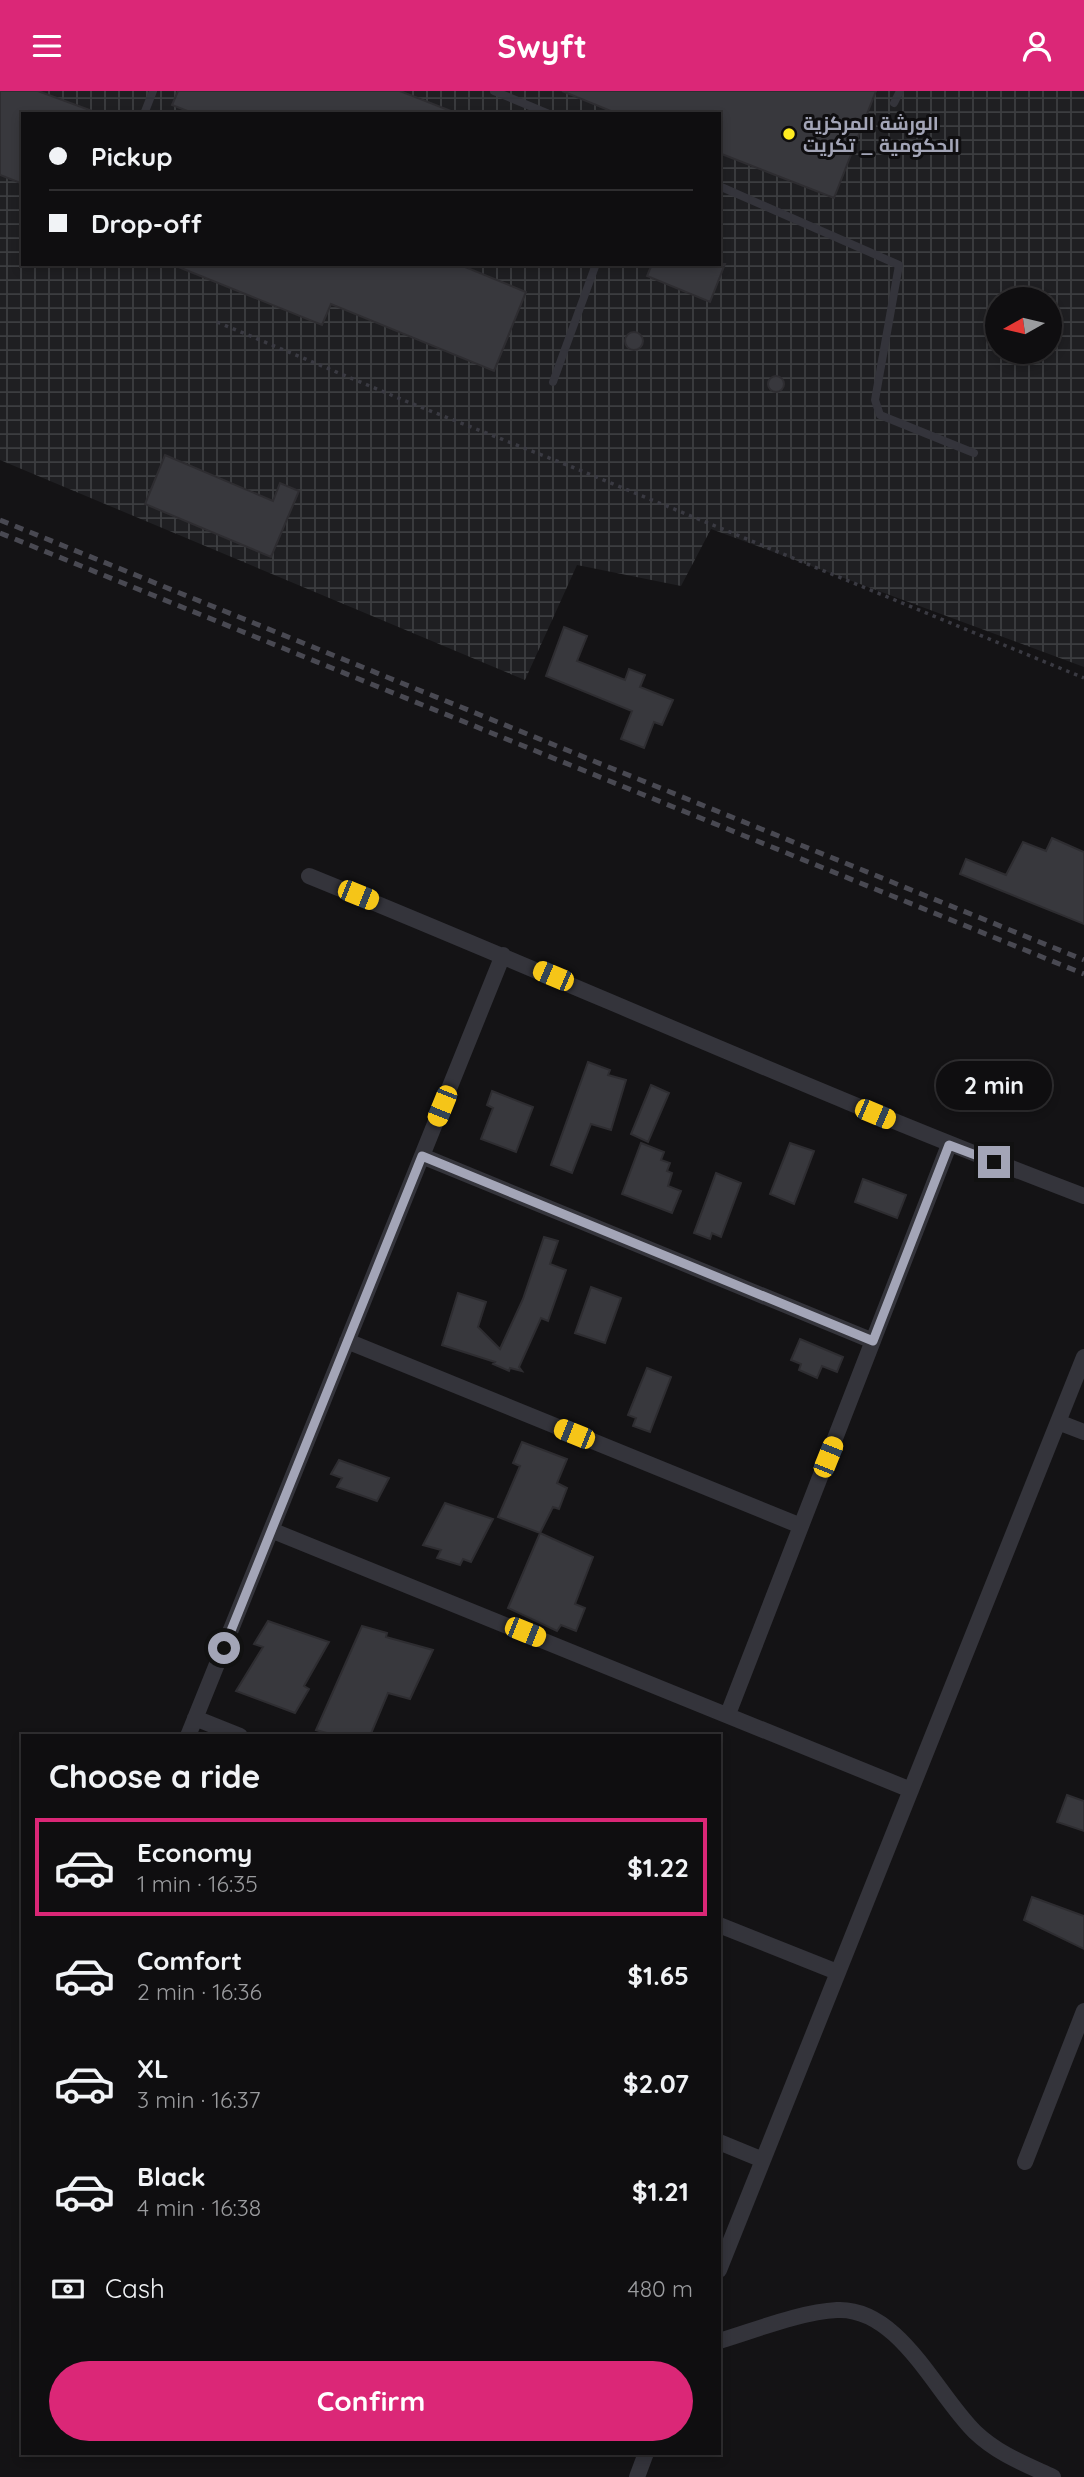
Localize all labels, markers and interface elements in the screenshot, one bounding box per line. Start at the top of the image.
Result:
text: Swyft [497,26,587,66]
icon: menu [28,27,66,65]
icon: person [1018,27,1056,65]
place label: الورشة المركزية الحكومية _ تكريت [803,111,960,157]
marker: الورشة المركزية الحكومية _ تكريت [781,126,797,142]
text: Pickup [91,140,173,173]
text: Drop-off [91,207,202,240]
north arrow [985,287,1062,364]
map controls [985,287,1062,364]
car [335,877,382,913]
car [530,958,577,994]
callout: 2 min [936,1061,1052,1109]
text: 2 min [964,1071,1024,1100]
car [425,1083,460,1129]
car [852,1096,899,1132]
route end [978,1146,1010,1178]
car [551,1416,598,1452]
car [811,1434,846,1480]
car [502,1614,549,1650]
route start [208,1632,240,1664]
text: Choose a ride [49,1756,261,1796]
icon: car [53,1836,116,1899]
text: Economy [137,1836,252,1869]
text: $1.22 [627,1851,689,1884]
text: 1 min · 16:35 [137,1869,258,1898]
icon: car [53,1944,116,2007]
text: Comfort [137,1944,242,1977]
text: $1.65 [628,1959,689,1992]
text: 2 min · 16:36 [137,1977,262,2006]
icon: car [53,2052,116,2115]
text: XL [137,2052,169,2085]
text: $2.07 [623,2067,689,2100]
text: 3 min · 16:37 [137,2085,261,2114]
icon: car [53,2160,116,2223]
text: Black [137,2160,206,2193]
text: $1.21 [632,2175,689,2208]
text: 4 min · 16:38 [137,2193,261,2222]
icon: cash [49,2270,87,2308]
text: Cash [105,2272,165,2305]
text: 480 m [628,2274,693,2303]
button: Confirm [49,2361,693,2441]

